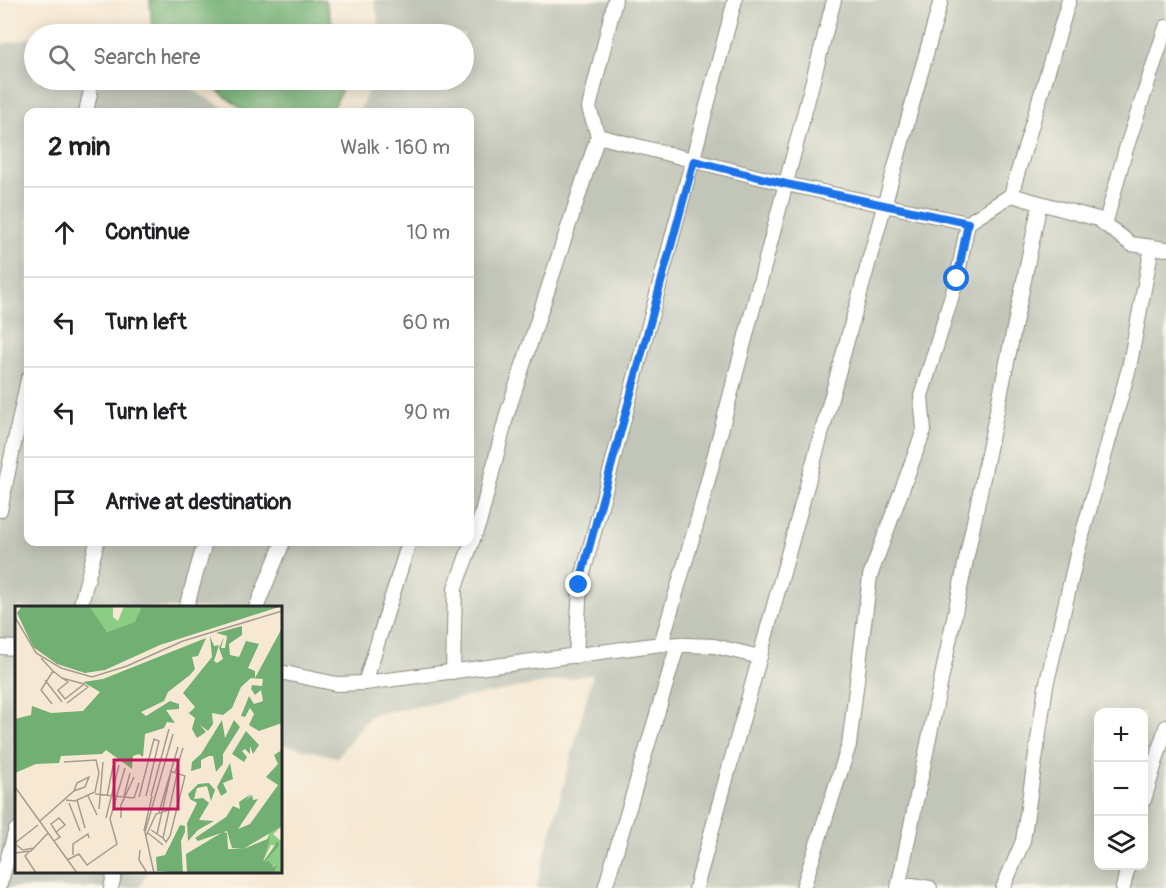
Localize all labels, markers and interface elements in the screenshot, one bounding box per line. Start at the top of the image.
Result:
search box [24,24,474,90]
icon: search [45,41,78,74]
text: Search here [93,43,200,71]
text: 2 min [48,131,110,163]
text: Walk · 160 m [340,135,450,160]
icon: ahead [48,216,81,249]
text: Continue [105,218,189,246]
text: 10 m [406,220,450,245]
route start [943,265,969,291]
icon: left [48,306,81,339]
text: Turn left [105,308,187,336]
text: 60 m [403,310,450,335]
icon: left [48,396,81,429]
text: Turn left [105,398,187,426]
text: 90 m [404,400,450,425]
icon: arrive [48,486,81,519]
text: Arrive at destination [105,488,291,516]
route end [565,571,591,597]
inset map [15,606,282,873]
map controls [1094,708,1148,870]
button: + [1094,708,1148,762]
button: − [1094,762,1148,816]
button: layers [1094,816,1148,870]

